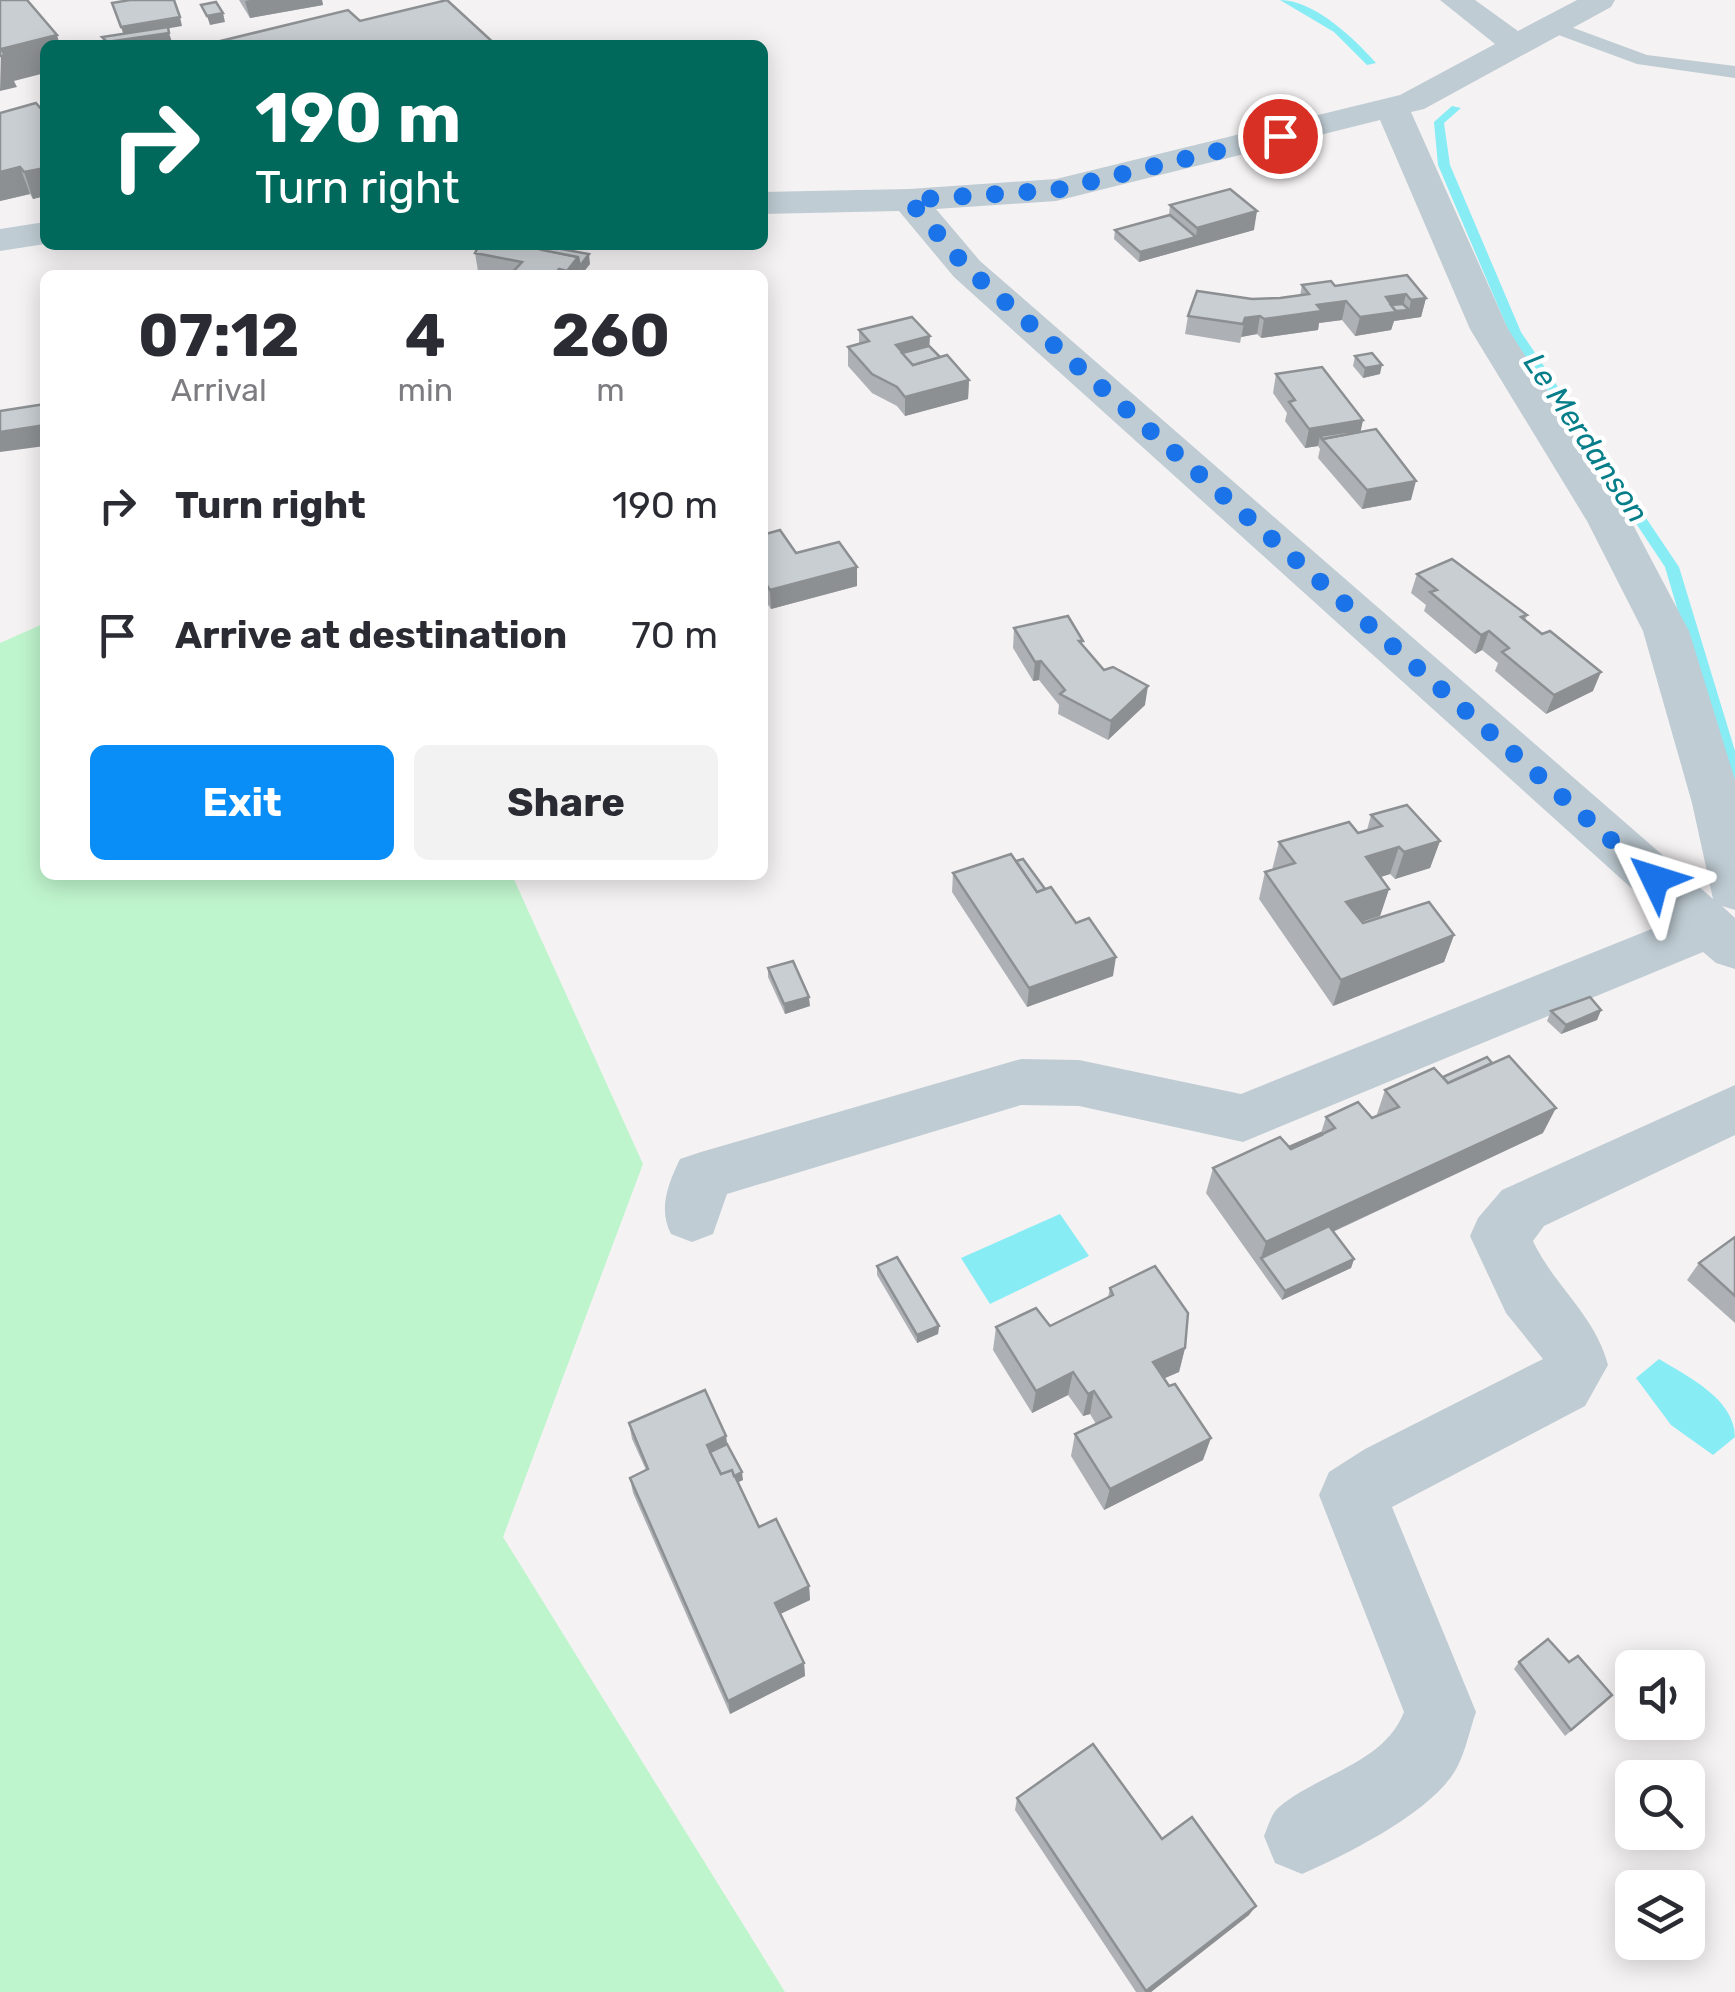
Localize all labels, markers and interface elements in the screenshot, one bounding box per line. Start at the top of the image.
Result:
text: 190 m [255,77,461,160]
icon: right [90,80,220,210]
pin [1238,94,1323,179]
icon: arrive [1253,109,1308,164]
text: Turn right [255,161,459,214]
text: 07:12 [138,300,300,371]
text: 4 [405,300,446,371]
text: 260 [551,300,670,371]
water label: Le Merdanson [1516,346,1656,530]
text: Arrival [171,371,267,409]
text: min [398,371,453,409]
text: m [596,371,625,409]
icon: right [90,478,145,533]
text: Turn right [175,482,366,528]
text: 190 m [612,482,718,528]
icon: arrive [90,608,145,663]
text: Arrive at destination [175,612,567,658]
text: 70 m [631,612,718,658]
button: Exit [90,745,394,860]
button: Share [414,745,718,860]
position arrow [1603,827,1707,931]
map controls [1615,1650,1705,1960]
button: sound [1615,1650,1705,1740]
button: search [1615,1760,1705,1850]
button: layers [1615,1870,1705,1960]

